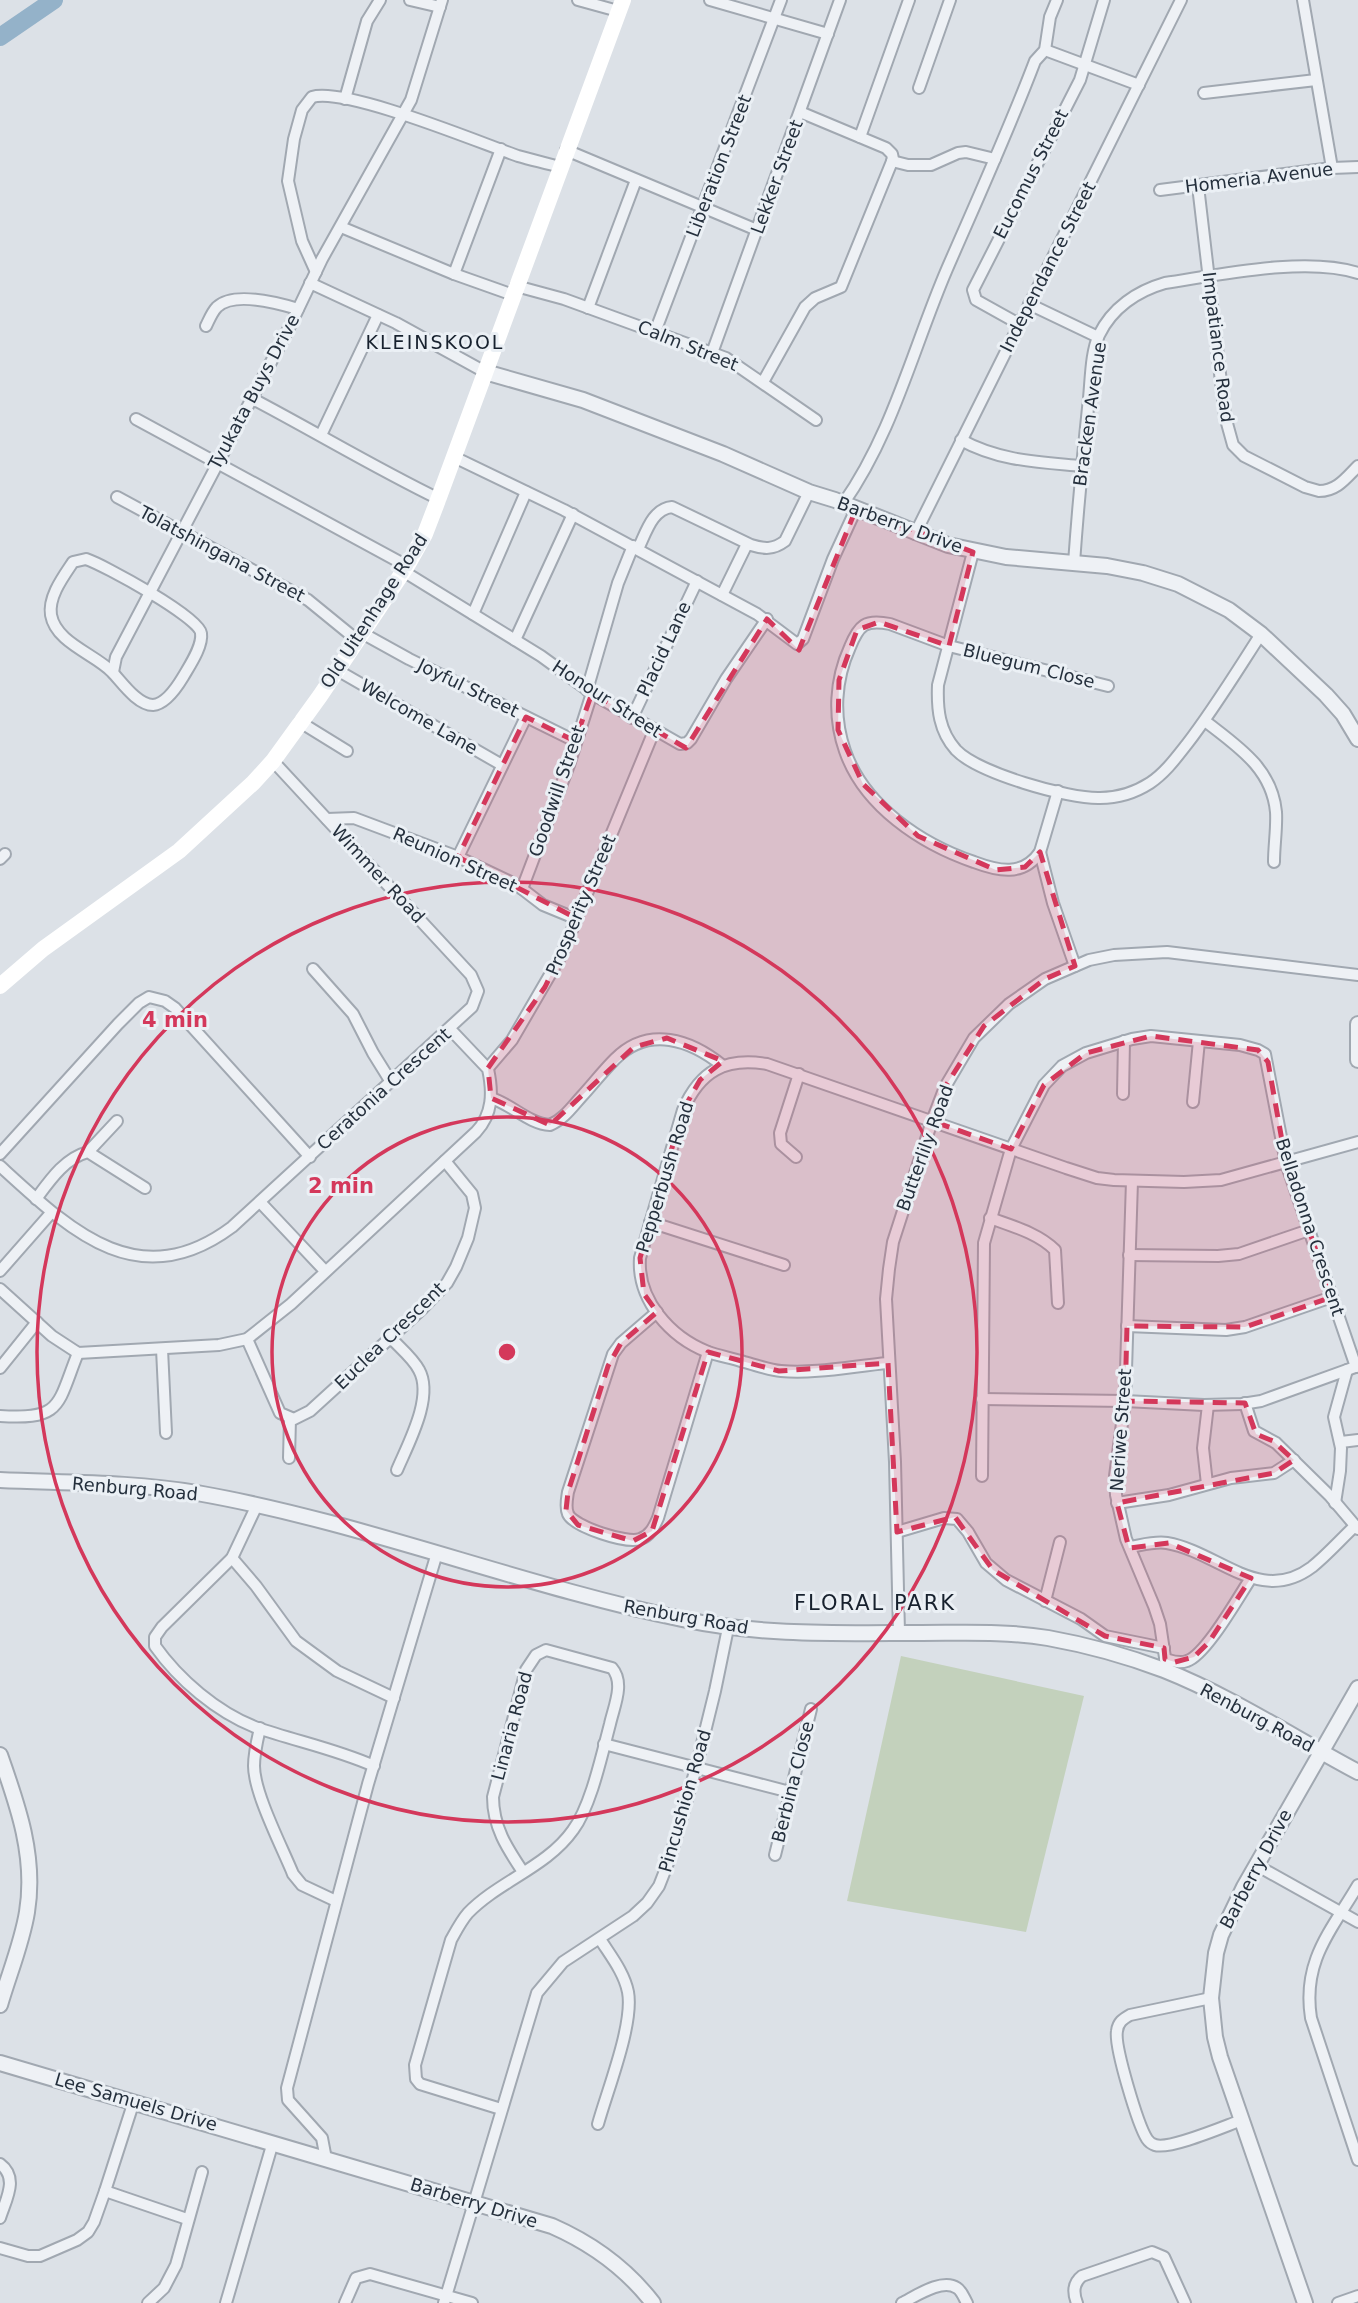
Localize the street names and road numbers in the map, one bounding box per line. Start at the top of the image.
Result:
street label: Liberation Street [682,92,755,240]
street label: Eucomus Street [989,106,1072,242]
street label: Lekker Street [746,117,807,237]
street label: Homeria Avenue [1184,158,1334,197]
street label: Independance Street [995,178,1100,355]
street label: Impatiance Road [1199,270,1238,423]
street label: Tyukata Buys Drive [203,311,303,474]
street label: Calm Street [635,316,742,375]
street label: Bracken Avenue [1069,340,1110,487]
street label: Barberry Drive [834,492,966,557]
street label: Tolatshingana Street [135,500,309,606]
street label: Old Uitenhage Road [316,530,431,692]
street label: Placid Lane [632,598,695,700]
street label: Bluegum Close [961,639,1097,692]
street label: Joyful Street [413,654,522,721]
street label: Honour Street [549,655,666,742]
street label: Welcome Lane [357,675,481,759]
street label: Goodwill Street [524,722,589,859]
street label: Wimmer Road [327,820,429,927]
street label: Reunion Street [390,823,520,896]
street label: Prosperity Street [541,831,620,978]
street label: Ceratonia Crescent [312,1023,455,1154]
street label: Butterlily Road [892,1082,957,1214]
street label: Pepperbush Road [632,1099,698,1255]
street label: Belladonna Crescent [1272,1135,1349,1319]
street label: Euclea Crescent [330,1278,449,1394]
street label: Neriwe Street [1106,1368,1135,1492]
street label: Renburg Road [71,1473,199,1504]
street label: Renburg Road [622,1595,750,1638]
street label: Linaria Road [487,1669,536,1783]
street label: Renburg Road [1196,1679,1318,1757]
street label: Berbina Close [767,1719,818,1845]
street label: Pincushion Road [654,1727,715,1875]
street label: Barberry Drive [1215,1805,1296,1932]
street label: Lee Samuels Drive [52,2068,220,2135]
street label: Barberry Drive [408,2173,540,2232]

